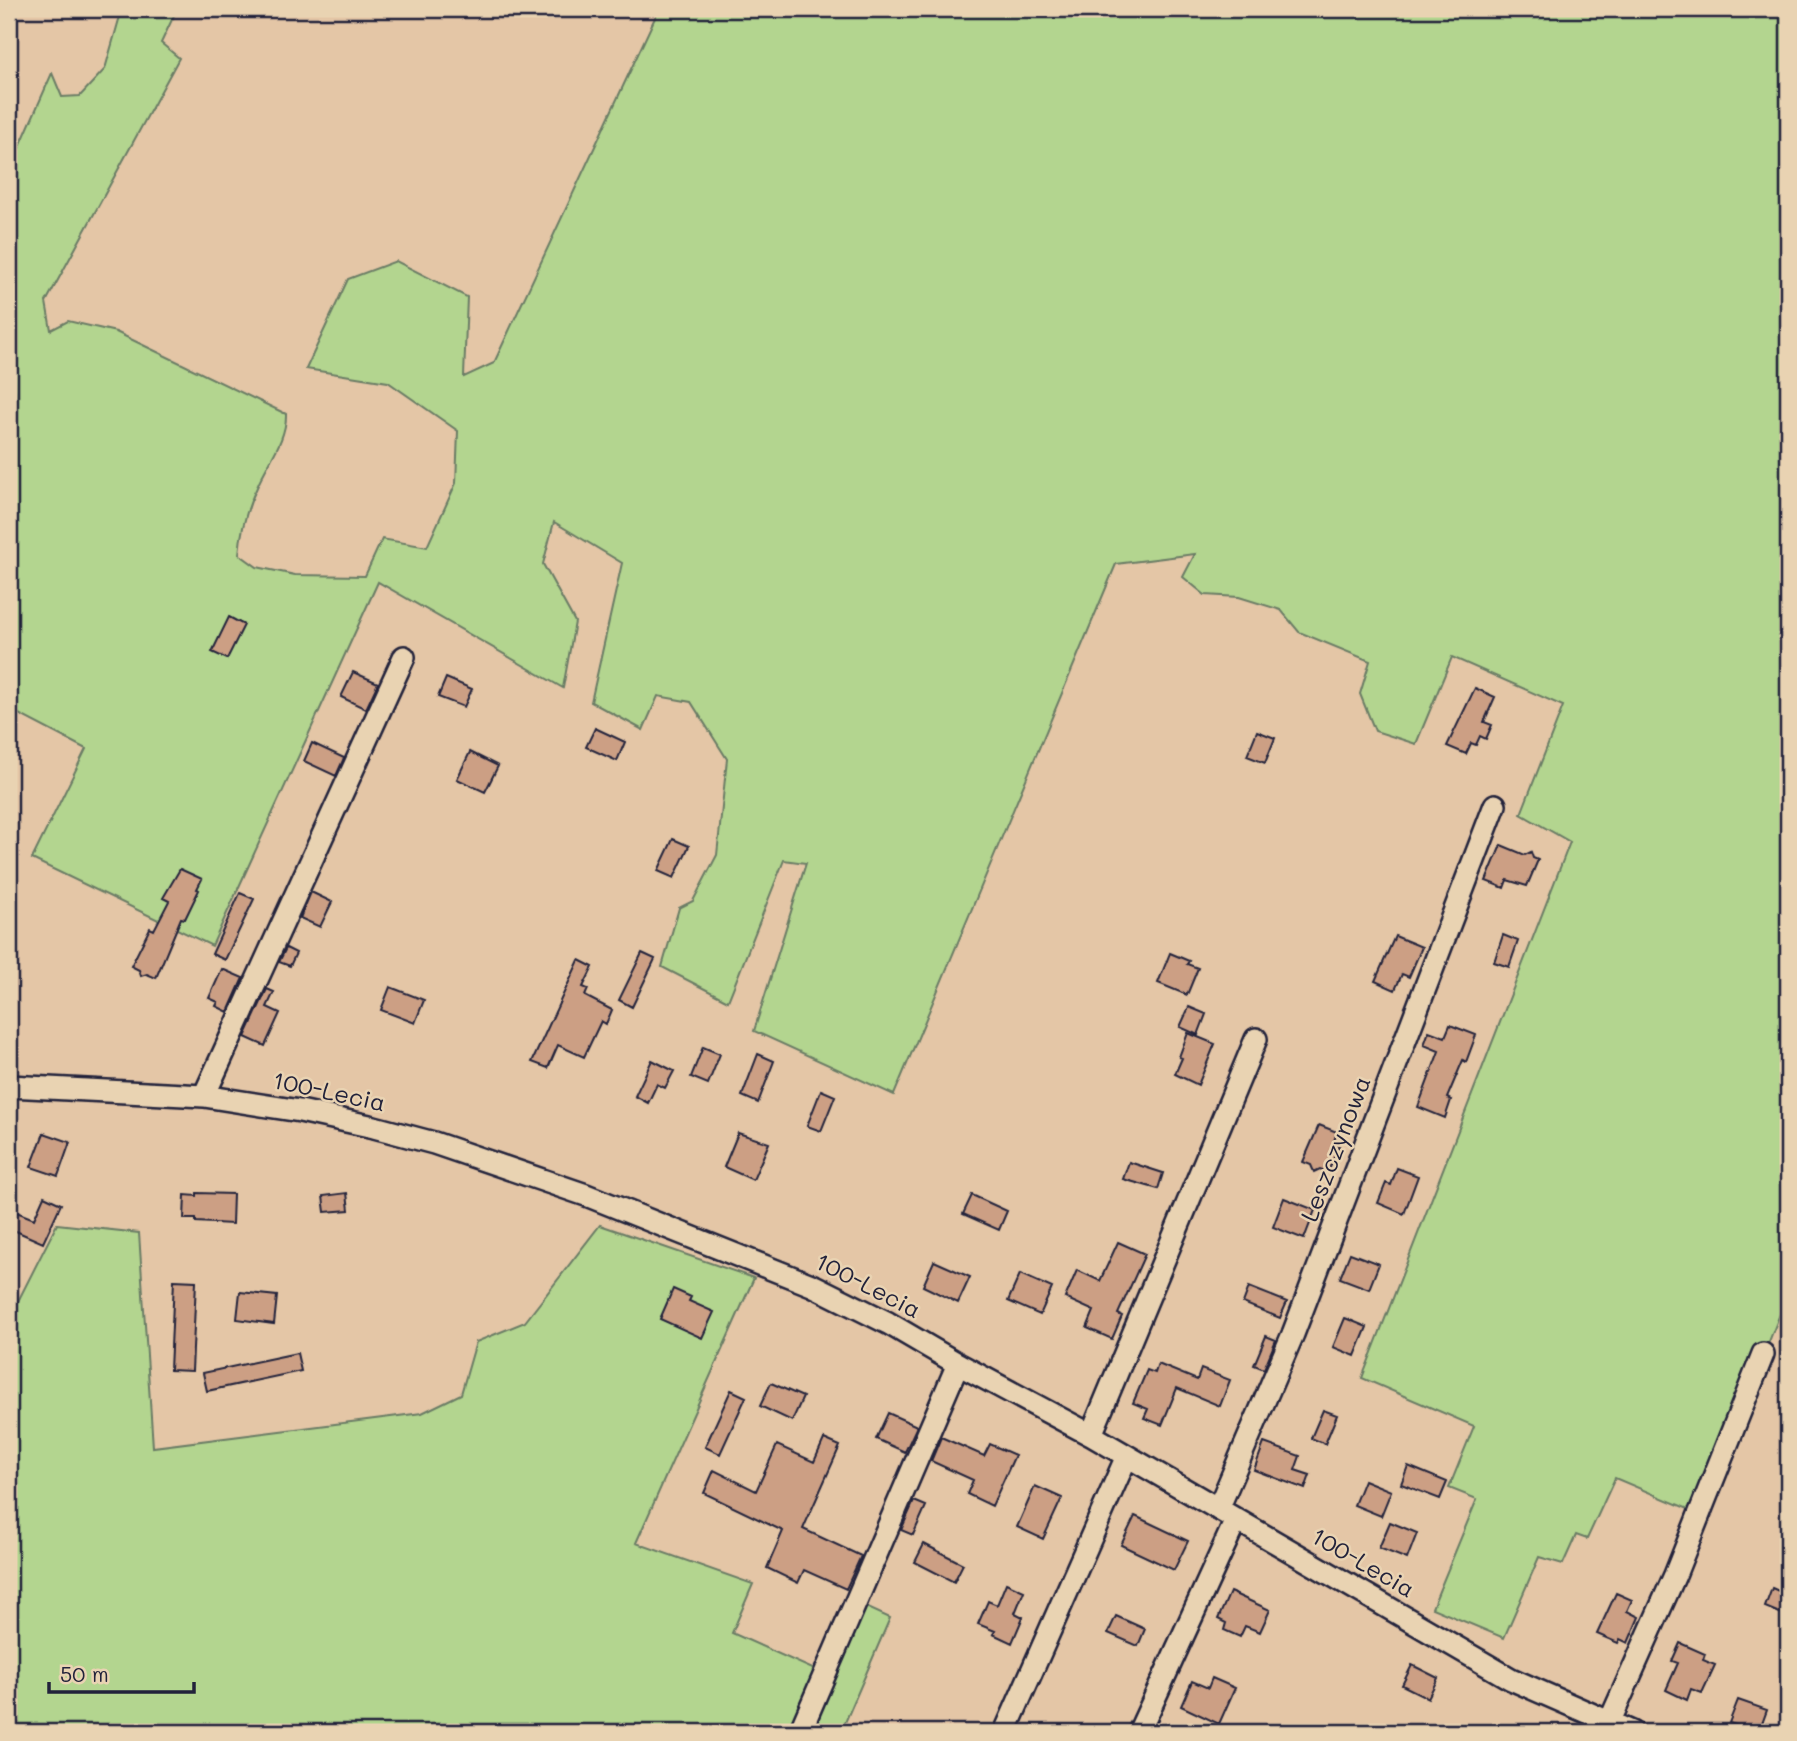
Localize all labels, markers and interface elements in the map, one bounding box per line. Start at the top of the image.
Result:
street label: 100-Lecia [270,1063,388,1118]
street label: Leszczynowa [1293,1071,1377,1226]
street label: 100-Lecia [811,1245,927,1324]
street label: 100-Lecia [1306,1520,1421,1604]
scale bar [49,1650,194,1694]
text: 50 m [60,1660,109,1687]

